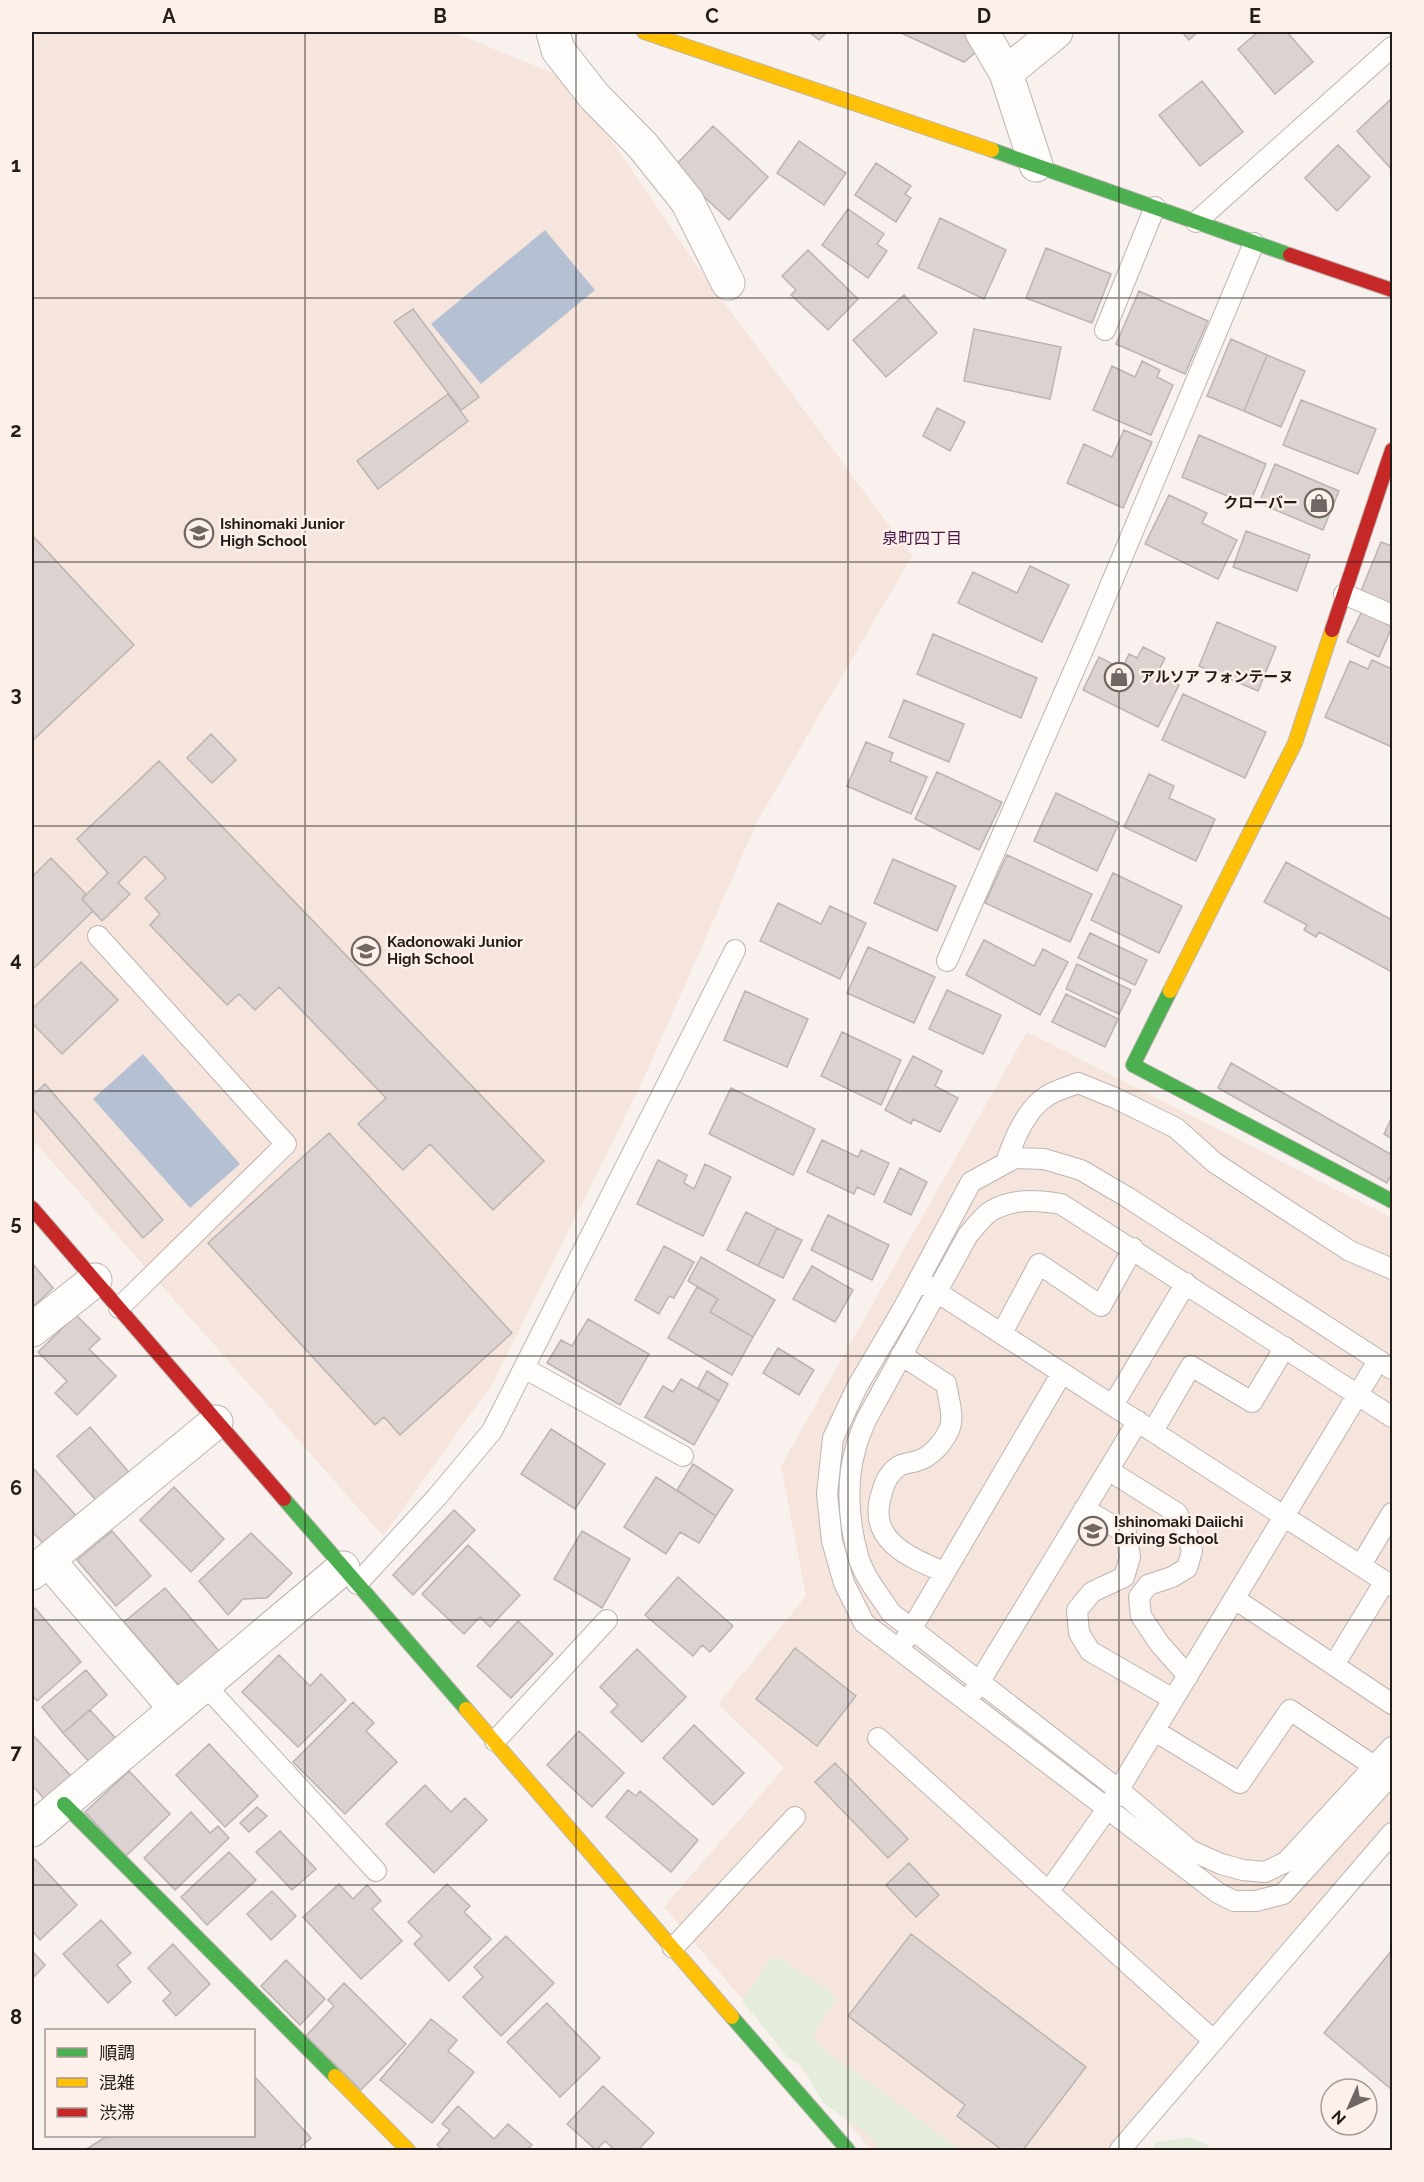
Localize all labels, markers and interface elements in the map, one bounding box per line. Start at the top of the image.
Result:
text: A [162,4,176,28]
text: B [433,4,447,28]
text: C [705,4,719,28]
text: D [977,4,991,28]
text: E [1249,4,1261,28]
text: 1 [11,153,21,177]
text: 2 [10,418,22,442]
shop icon: クローバー [1303,487,1335,519]
place label: クローバー [1223,494,1298,512]
place label: Ishinomaki Junior High School [220,515,345,550]
school or university icon: Ishinomaki Junior High School [183,517,215,549]
district label: 泉町四丁目 [882,529,962,548]
shop icon: アルソア フォンテーヌ [1103,661,1135,693]
place label: アルソア フォンテーヌ [1140,668,1293,686]
text: 3 [10,682,22,706]
place label: Kadonowaki Junior High School [387,933,523,968]
school or university icon: Kadonowaki Junior High School [350,935,382,967]
text: 4 [10,947,22,971]
text: 5 [10,1211,22,1235]
text: 6 [10,1476,22,1500]
place label: Ishinomaki Daiichi Driving School [1114,1513,1243,1548]
school or university icon: Ishinomaki Daiichi Driving School [1077,1515,1109,1547]
text: 7 [10,1740,22,1764]
text: 8 [10,2005,22,2029]
legend [45,2029,255,2137]
text: 順調 [99,2042,135,2063]
text: 混雑 [99,2072,135,2093]
north arrow [1319,2077,1379,2137]
text: 渋滞 [99,2102,135,2123]
text: N [1328,2106,1350,2128]

